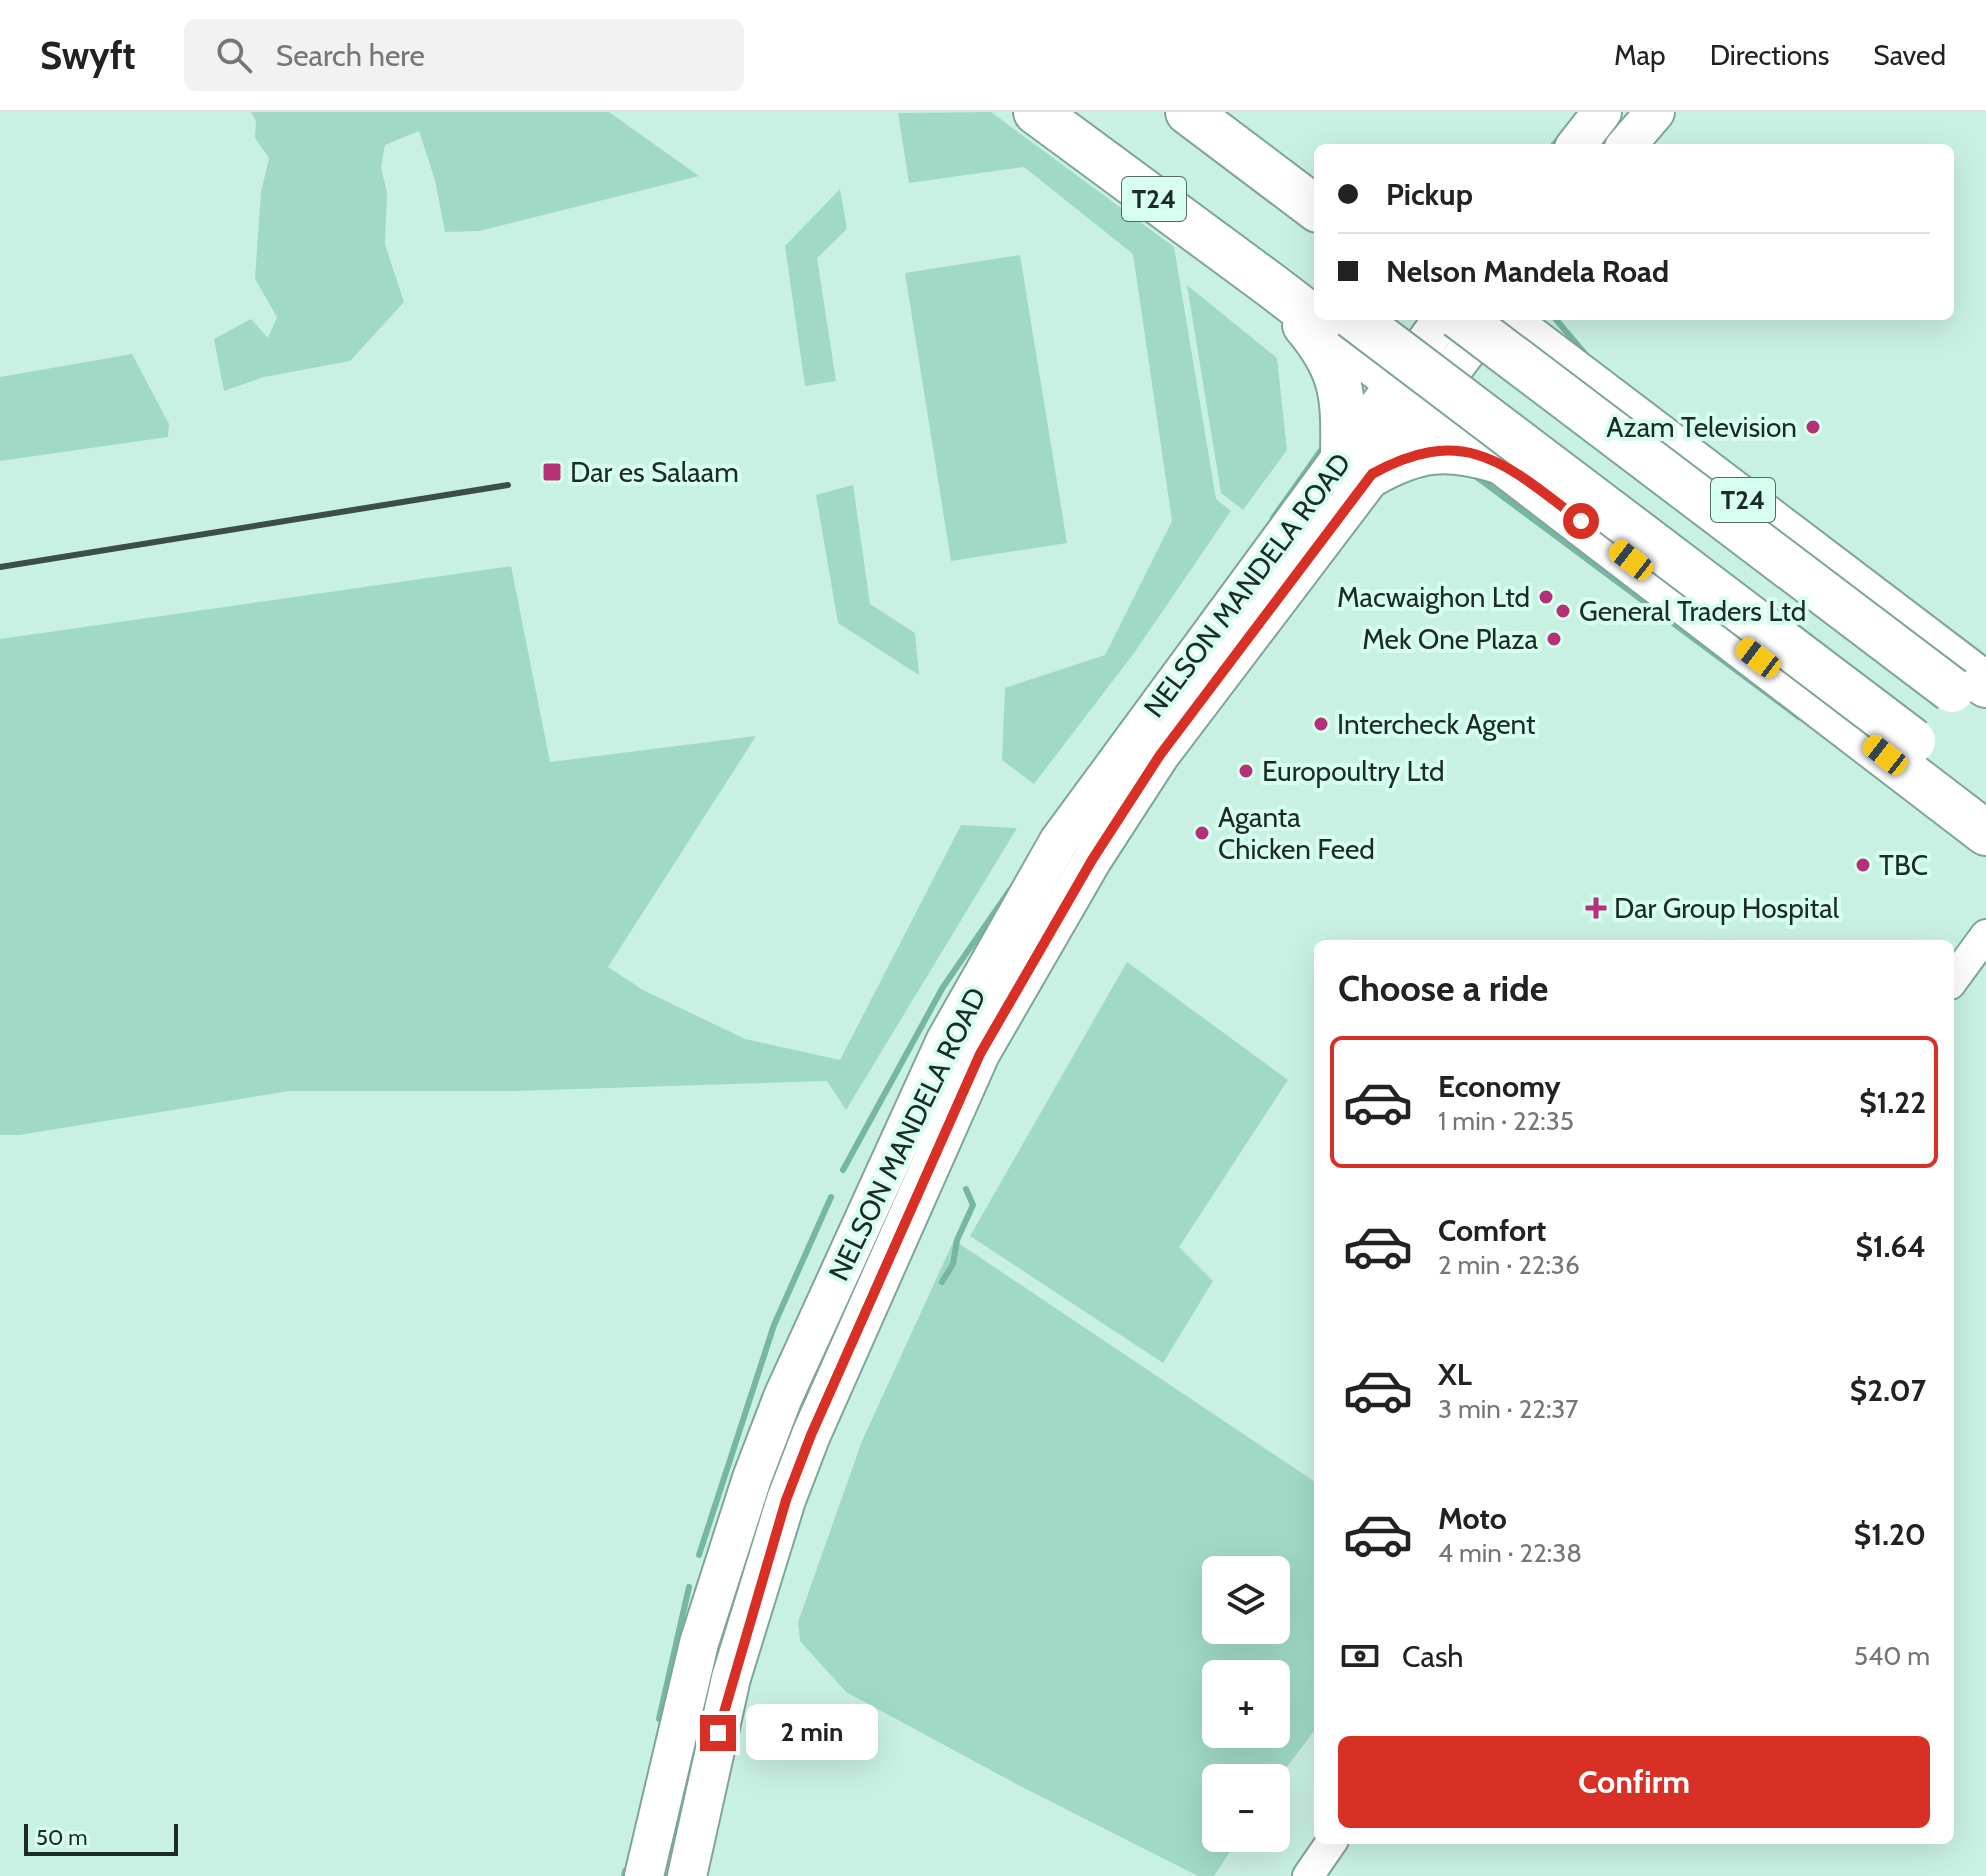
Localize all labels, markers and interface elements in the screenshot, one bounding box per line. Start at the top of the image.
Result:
search box [184,19,744,91]
text: Swyft [40,32,136,79]
icon: search [212,33,256,77]
text: Search here [276,37,425,74]
text: Map [1614,38,1666,72]
text: Directions [1710,38,1829,72]
text: Saved [1873,38,1946,72]
text: Pickup [1386,176,1473,213]
road number: T24 [1122,177,1186,221]
text: Nelson Mandela Road [1386,253,1669,290]
place label: Azam Television [1606,410,1797,444]
marker: Azam Television [1804,418,1822,436]
street label: NELSON MANDELA ROAD [1137,446,1357,724]
place label: Dar es Salaam [570,455,739,489]
marker: Dar es Salaam [541,461,563,483]
road number: T24 [1711,478,1775,522]
route start [1563,503,1599,539]
car [1605,536,1657,584]
place label: Macwaighon Ltd [1337,580,1530,614]
marker: Macwaighon Ltd [1537,588,1555,606]
place label: General Traders Ltd [1579,594,1806,628]
marker: General Traders Ltd [1554,602,1572,620]
place label: Mek One Plaza [1362,622,1539,656]
marker: Mek One Plaza [1545,630,1563,648]
car [1732,634,1784,682]
place label: Intercheck Agent [1337,707,1535,741]
marker: Intercheck Agent [1312,715,1330,733]
car [1859,731,1911,779]
place label: Europoultry Ltd [1262,754,1445,788]
marker: Europoultry Ltd [1237,762,1255,780]
place label: Aganta Chicken Feed [1218,800,1375,866]
marker: Aganta Chicken Feed [1193,824,1211,842]
place label: TBC [1879,848,1928,882]
marker: TBC [1854,856,1872,874]
place label: Dar Group Hospital [1614,891,1840,925]
marker: Dar Group Hospital [1585,897,1607,919]
text: Choose a ride [1338,966,1548,1010]
street label: NELSON MANDELA ROAD [821,982,993,1286]
icon: car [1342,1066,1414,1138]
text: Economy [1438,1068,1561,1105]
text: $1.22 [1859,1084,1926,1121]
text: 1 min · 22:35 [1438,1105,1574,1137]
icon: car [1342,1210,1414,1282]
text: Comfort [1438,1212,1546,1249]
text: $1.64 [1855,1228,1926,1265]
text: 2 min · 22:36 [1438,1249,1580,1281]
icon: car [1342,1354,1414,1426]
text: XL [1438,1356,1472,1393]
text: $2.07 [1850,1372,1926,1409]
text: 3 min · 22:37 [1438,1393,1578,1425]
icon: car [1342,1498,1414,1570]
text: Moto [1438,1500,1507,1537]
text: $1.20 [1854,1516,1926,1553]
text: 4 min · 22:38 [1438,1537,1582,1569]
map controls [1202,1556,1290,1852]
button: layers [1202,1556,1290,1644]
icon: cash [1338,1634,1382,1678]
text: Cash [1402,1638,1464,1675]
text: 540 m [1854,1640,1930,1672]
button: + [1202,1660,1290,1748]
callout: 2 min [746,1705,878,1761]
route end [700,1715,736,1751]
text: 2 min [781,1716,843,1748]
button: Confirm [1338,1736,1930,1828]
button: − [1202,1764,1290,1852]
scale bar [24,1820,178,1856]
text: 50 m [36,1824,88,1851]

